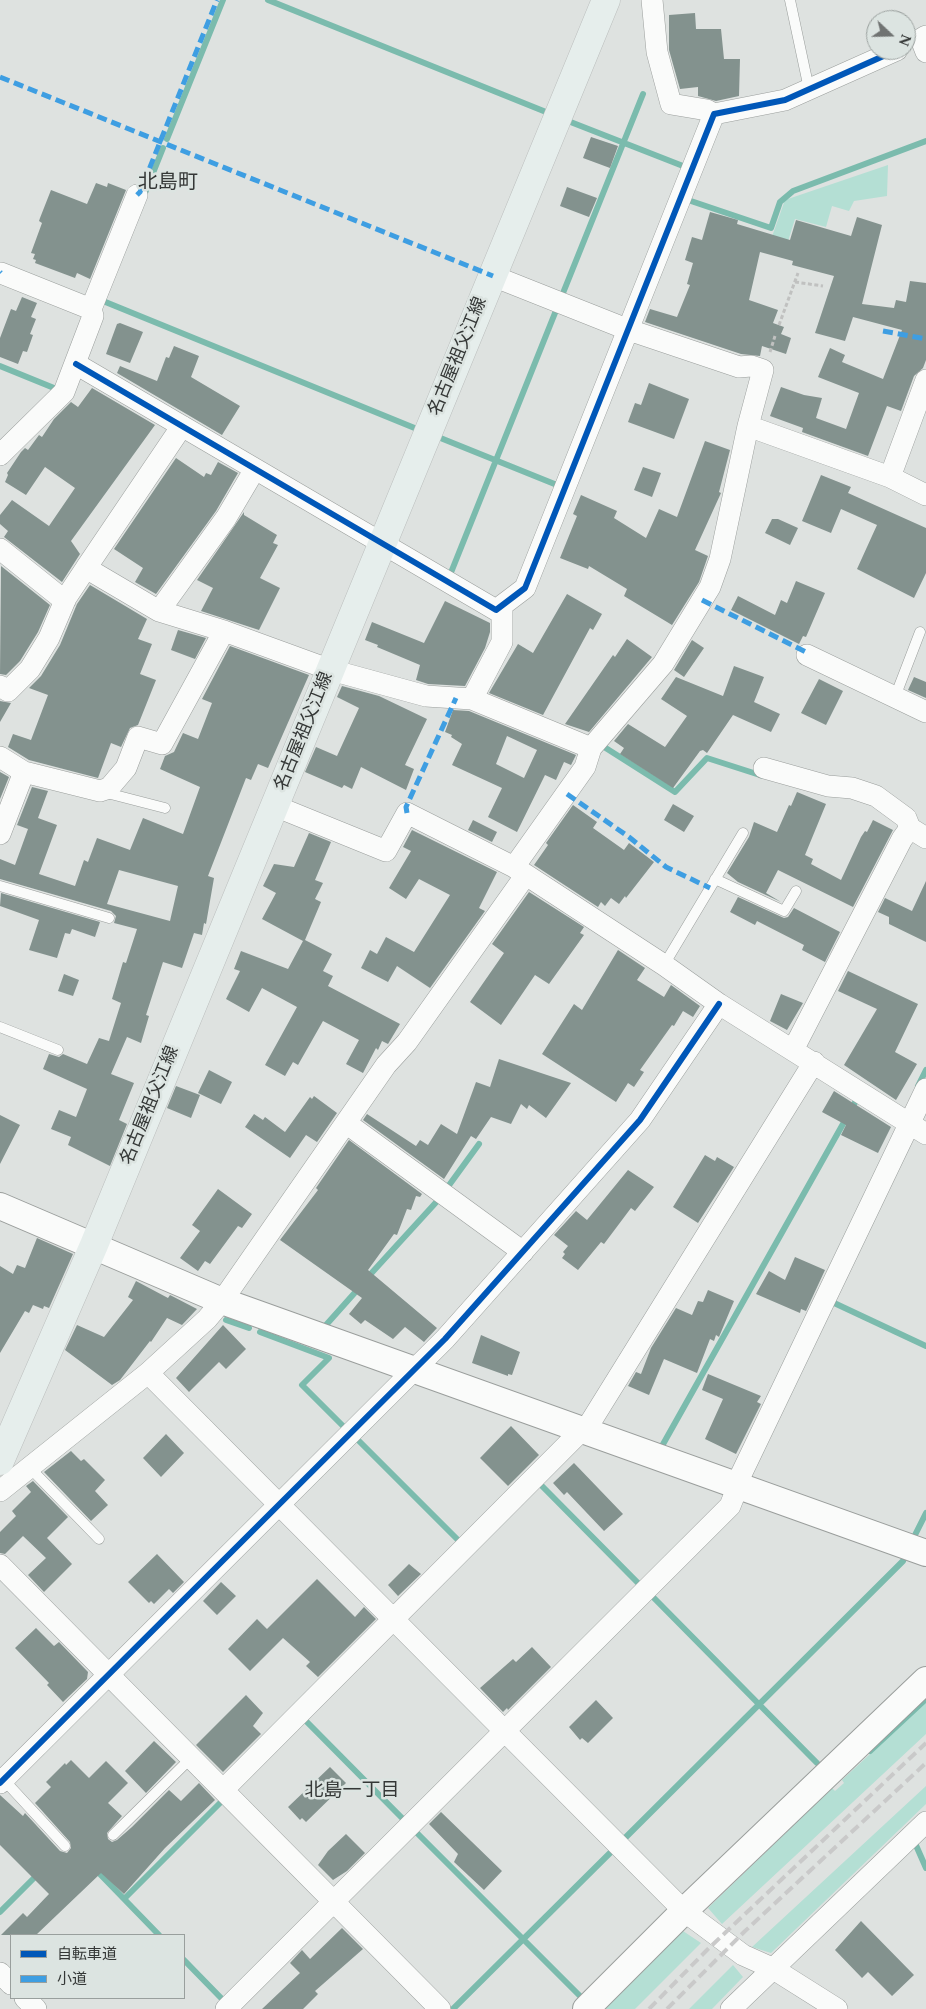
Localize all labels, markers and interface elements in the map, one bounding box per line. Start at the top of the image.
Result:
north arrow [866,10,916,60]
text: N [893,31,916,49]
district label: 北島町 [138,172,198,196]
street label: 名古屋祖父江線 [425,295,493,419]
street label: 名古屋祖父江線 [271,670,339,794]
street label: 名古屋祖父江線 [117,1044,185,1168]
district label: 北島一丁目 [305,1781,399,1803]
legend [10,1934,185,1999]
text: 自転車道 [57,1943,117,1966]
text: 小道 [57,1968,87,1991]

